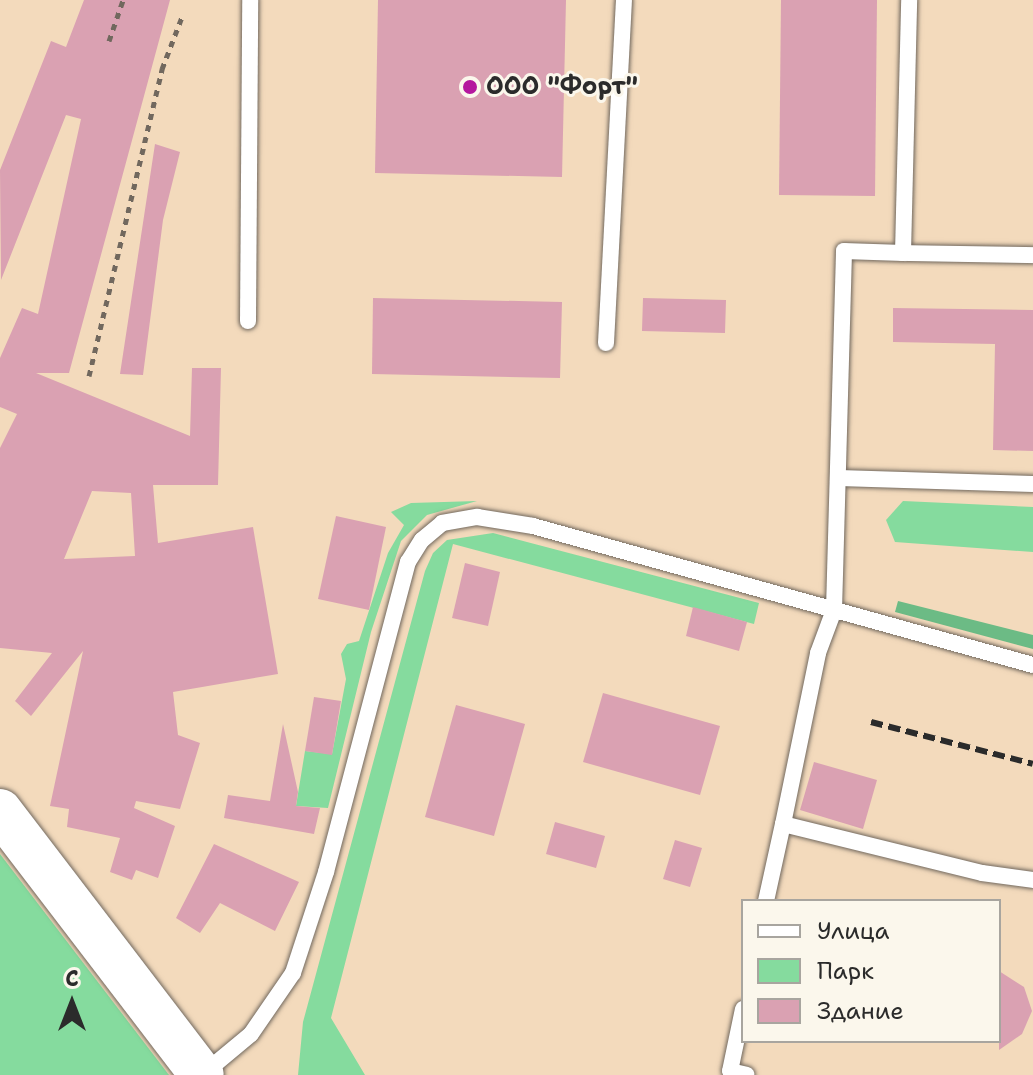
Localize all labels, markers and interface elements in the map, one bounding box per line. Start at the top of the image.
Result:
place label: ООО "Форт" [486,73,638,101]
marker: ООО "Форт" [461,78,479,96]
legend [741,899,1001,1043]
text: Улица [817,915,890,947]
text: Парк [817,955,874,987]
north arrow [32,963,112,1043]
text: С [65,964,79,993]
text: Здание [817,995,904,1027]

